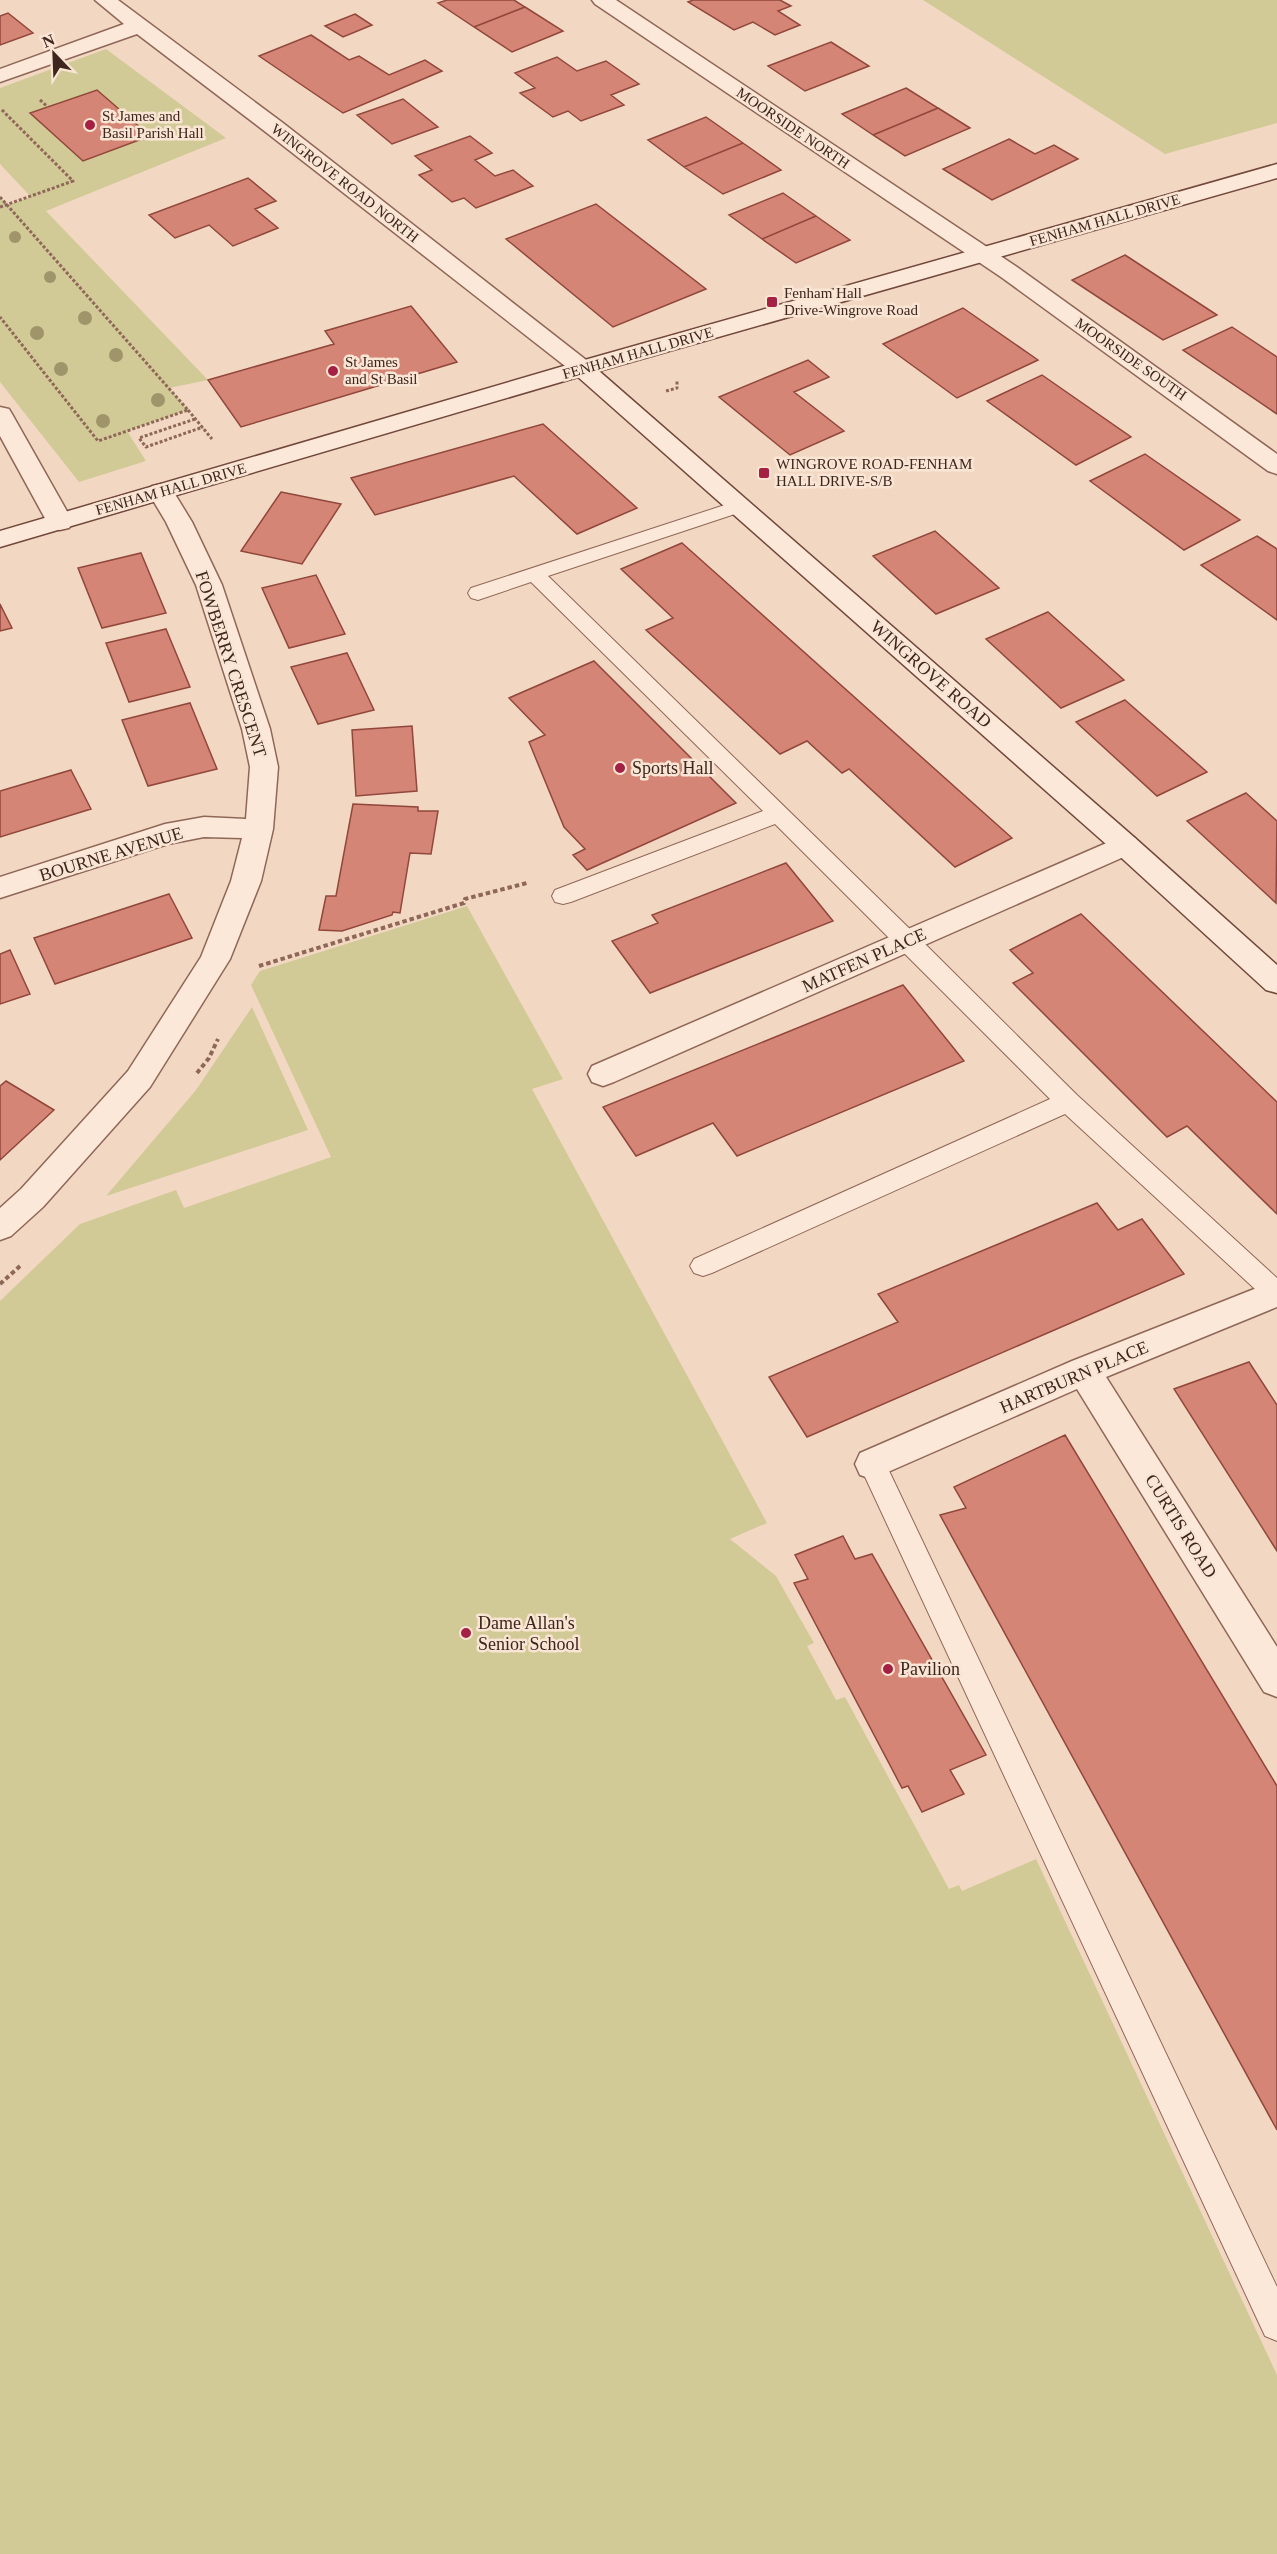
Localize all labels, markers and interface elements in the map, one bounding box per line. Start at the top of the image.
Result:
north arrow [24,24,84,84]
text: N [40,30,57,51]
street label: MOORSIDE NORTH [733,84,853,172]
place label: St James and Basil Parish Hall [102,108,204,141]
marker: St James and Basil Parish Hall [83,118,97,132]
street label: WINGROVE ROAD NORTH [268,121,422,246]
street label: FENHAM HALL DRIVE [1028,191,1182,249]
place label: Fenham Hall Drive-Wingrove Road [784,285,918,318]
marker: Fenham Hall Drive-Wingrove Road [765,295,779,309]
street label: MOORSIDE SOUTH [1072,315,1190,404]
street label: FENHAM HALL DRIVE [561,324,715,382]
place label: St James and St Basil [345,354,418,387]
marker: St James and St Basil [326,364,340,378]
place label: WINGROVE ROAD-FENHAM HALL DRIVE-S/B [776,456,972,489]
street label: FENHAM HALL DRIVE [94,460,248,518]
marker: WINGROVE ROAD-FENHAM HALL DRIVE-S/B [757,466,771,480]
street label: FOWBERRY CRESCENT [191,568,271,760]
street label: WINGROVE ROAD [867,616,995,732]
place label: Sports Hall [632,758,714,778]
marker: Sports Hall [613,761,627,775]
street label: BOURNE AVENUE [37,823,185,885]
street label: MATFEN PLACE [799,924,929,996]
street label: HARTBURN PLACE [997,1337,1151,1417]
street label: CURTIS ROAD [1141,1470,1221,1582]
place label: Dame Allan's Senior School [478,1613,580,1654]
marker: Dame Allan's Senior School [459,1626,473,1640]
place label: Pavilion [900,1659,960,1679]
marker: Pavilion [881,1662,895,1676]

